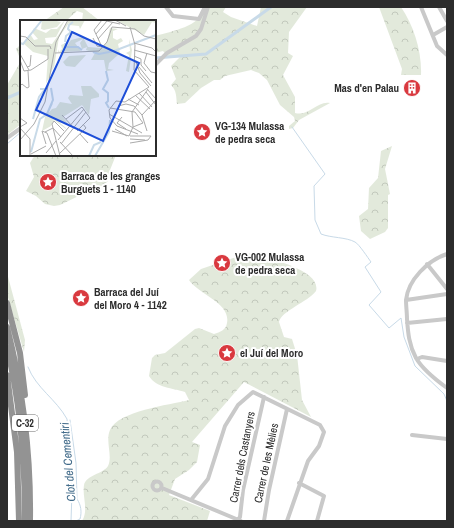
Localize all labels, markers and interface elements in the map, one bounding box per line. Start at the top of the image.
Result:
inset map [20,20,156,156]
building icon: Mas d'en Palau [402,78,422,98]
place label: Mas d'en Palau [334,81,399,95]
place label: VG-134 Mulassa de pedra seca [215,119,284,146]
place icon: VG-134 Mulassa de pedra seca [192,122,212,142]
place label: Barraca de les granges Burguets 1 - 1140 [61,169,160,196]
place icon: Barraca de les granges Burguets 1 - 1140 [38,172,58,192]
place label: VG-002 Mulassa de pedra seca [235,250,304,277]
place icon: VG-002 Mulassa de pedra seca [212,253,232,273]
place label: Barraca del Juí del Moro 4 - 1142 [94,285,167,312]
place icon: Barraca del Juí del Moro 4 - 1142 [71,288,91,308]
place icon: el Juí del Moro [217,343,237,363]
place label: el Juí del Moro [240,346,304,360]
street label: Carrer dels Castanyers [226,410,258,504]
road number: C-32 [12,415,38,431]
street label: Carrer de les Mèlies [251,421,281,504]
water label: Clot del Cementiri [57,422,79,502]

